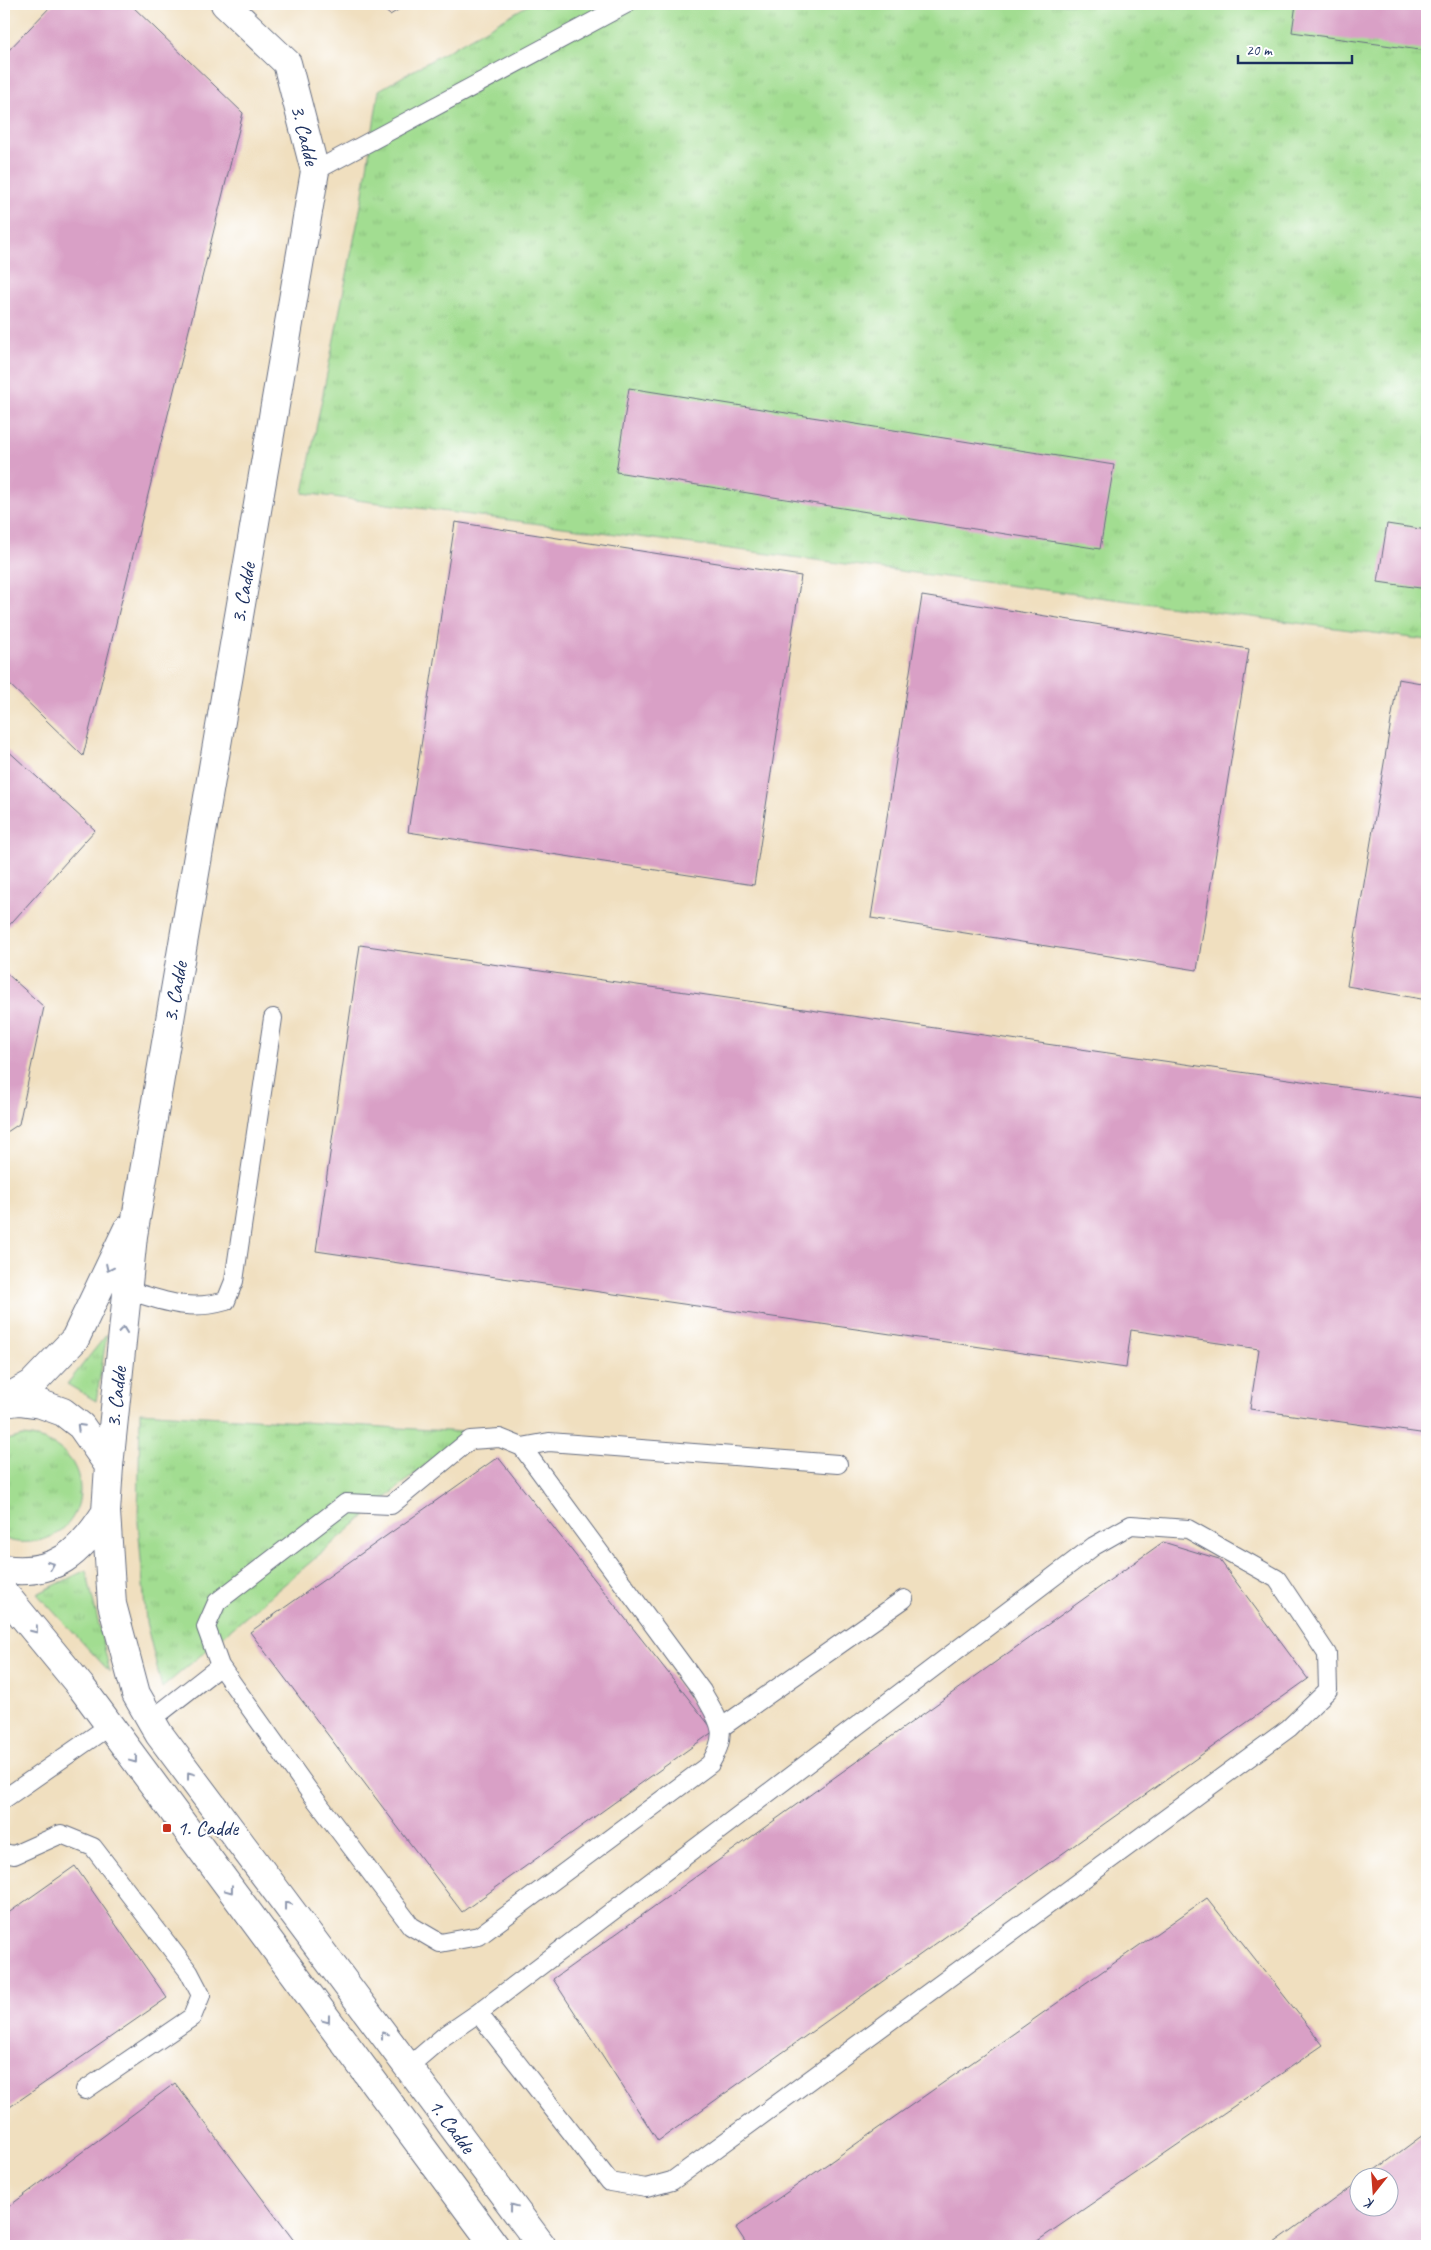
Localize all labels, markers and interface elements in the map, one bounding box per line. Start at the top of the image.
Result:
scale bar [1238,32,1352,64]
text: 20 m [1246,41,1273,60]
street label: 3. Cadde [285,102,325,169]
street label: 3. Cadde [225,560,261,625]
street label: 3. Cadde [157,959,193,1024]
one-way arrow [105,1263,115,1272]
one-way arrow [117,1326,128,1334]
street label: 3. Cadde [100,1364,132,1429]
one-way arrow [77,1424,86,1433]
one-way arrow [46,1560,55,1571]
one-way arrow [30,1624,38,1633]
one-way arrow [128,1754,136,1763]
one-way arrow [187,1772,195,1781]
place label: 1. Cadde [177,1815,239,1841]
marker: 1. Cadde [161,1822,173,1834]
one-way arrow [225,1884,233,1893]
one-way arrow [284,1901,293,1911]
one-way arrow [322,2014,330,2023]
one-way arrow [381,2031,390,2041]
street label: 1. Cadde [423,2094,481,2159]
north arrow [1348,2168,1398,2218]
text: K [1362,2194,1376,2213]
one-way arrow [510,2203,519,2213]

